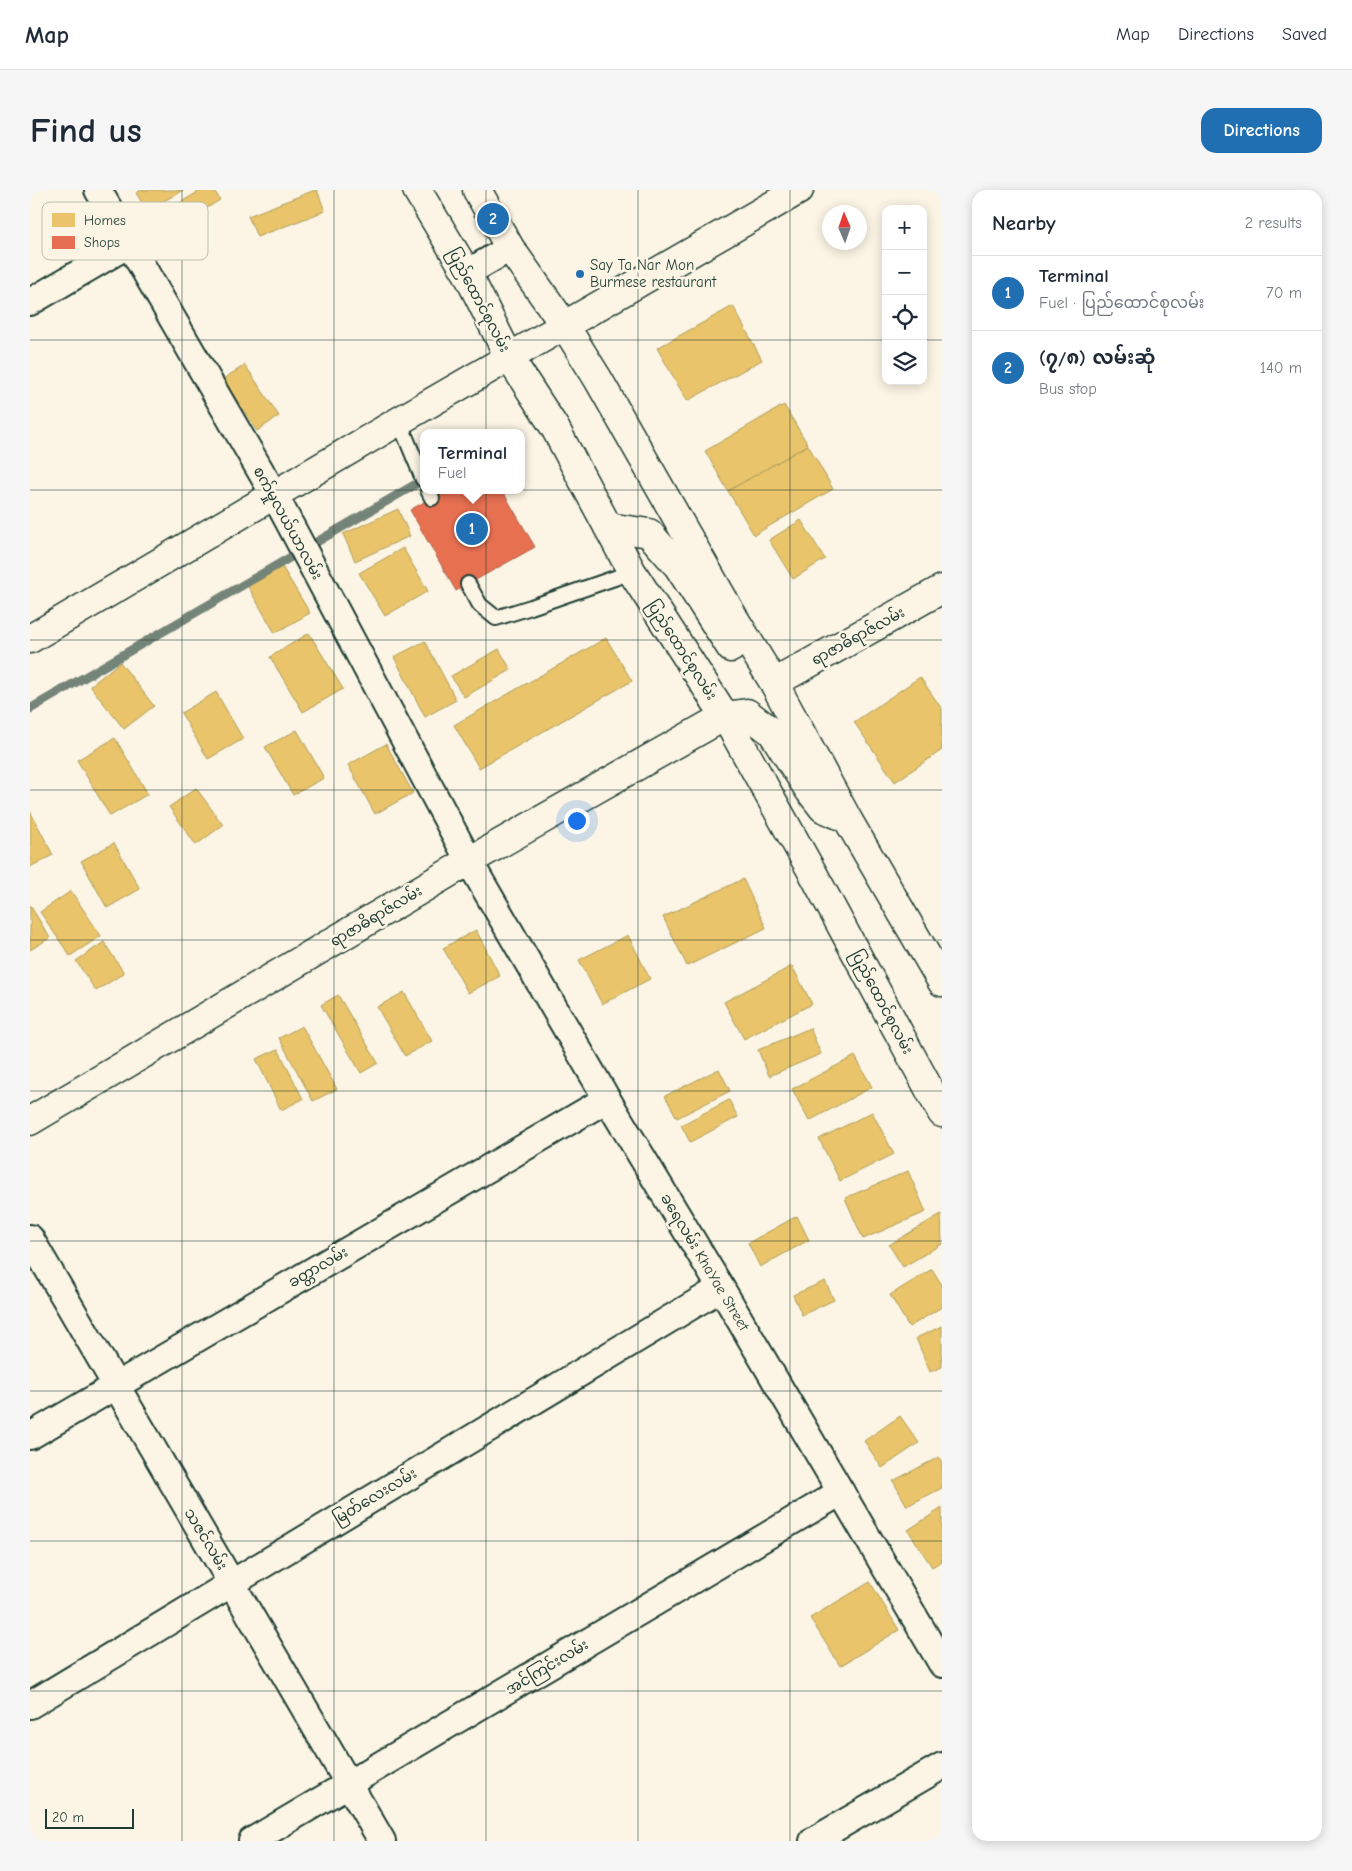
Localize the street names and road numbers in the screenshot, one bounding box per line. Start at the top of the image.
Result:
street label: ပြည်ထောင်စုလမ်း [441,244,515,357]
street label: စက်မှုလယ်ယာလမ်း [247,463,327,584]
street label: ပြည်ထောင်စုလမ်း [641,596,722,705]
street label: ရာဇာဓိရာဇ်လမ်း [808,602,909,672]
street label: ရာဇာဓိရာဇ်လမ်း [326,881,427,953]
street label: ပြည်ထောင်စုလမ်း [844,946,918,1059]
street label: ခရေလမ်း KhaYae Street [654,1190,754,1336]
street label: ခတ္တာလမ်း [284,1242,353,1294]
street label: မြတ်လေးလမ်း [330,1463,421,1530]
street label: သဇင်လမ်း [180,1504,232,1573]
street label: အင်ကြင်းလမ်း [502,1634,593,1701]

